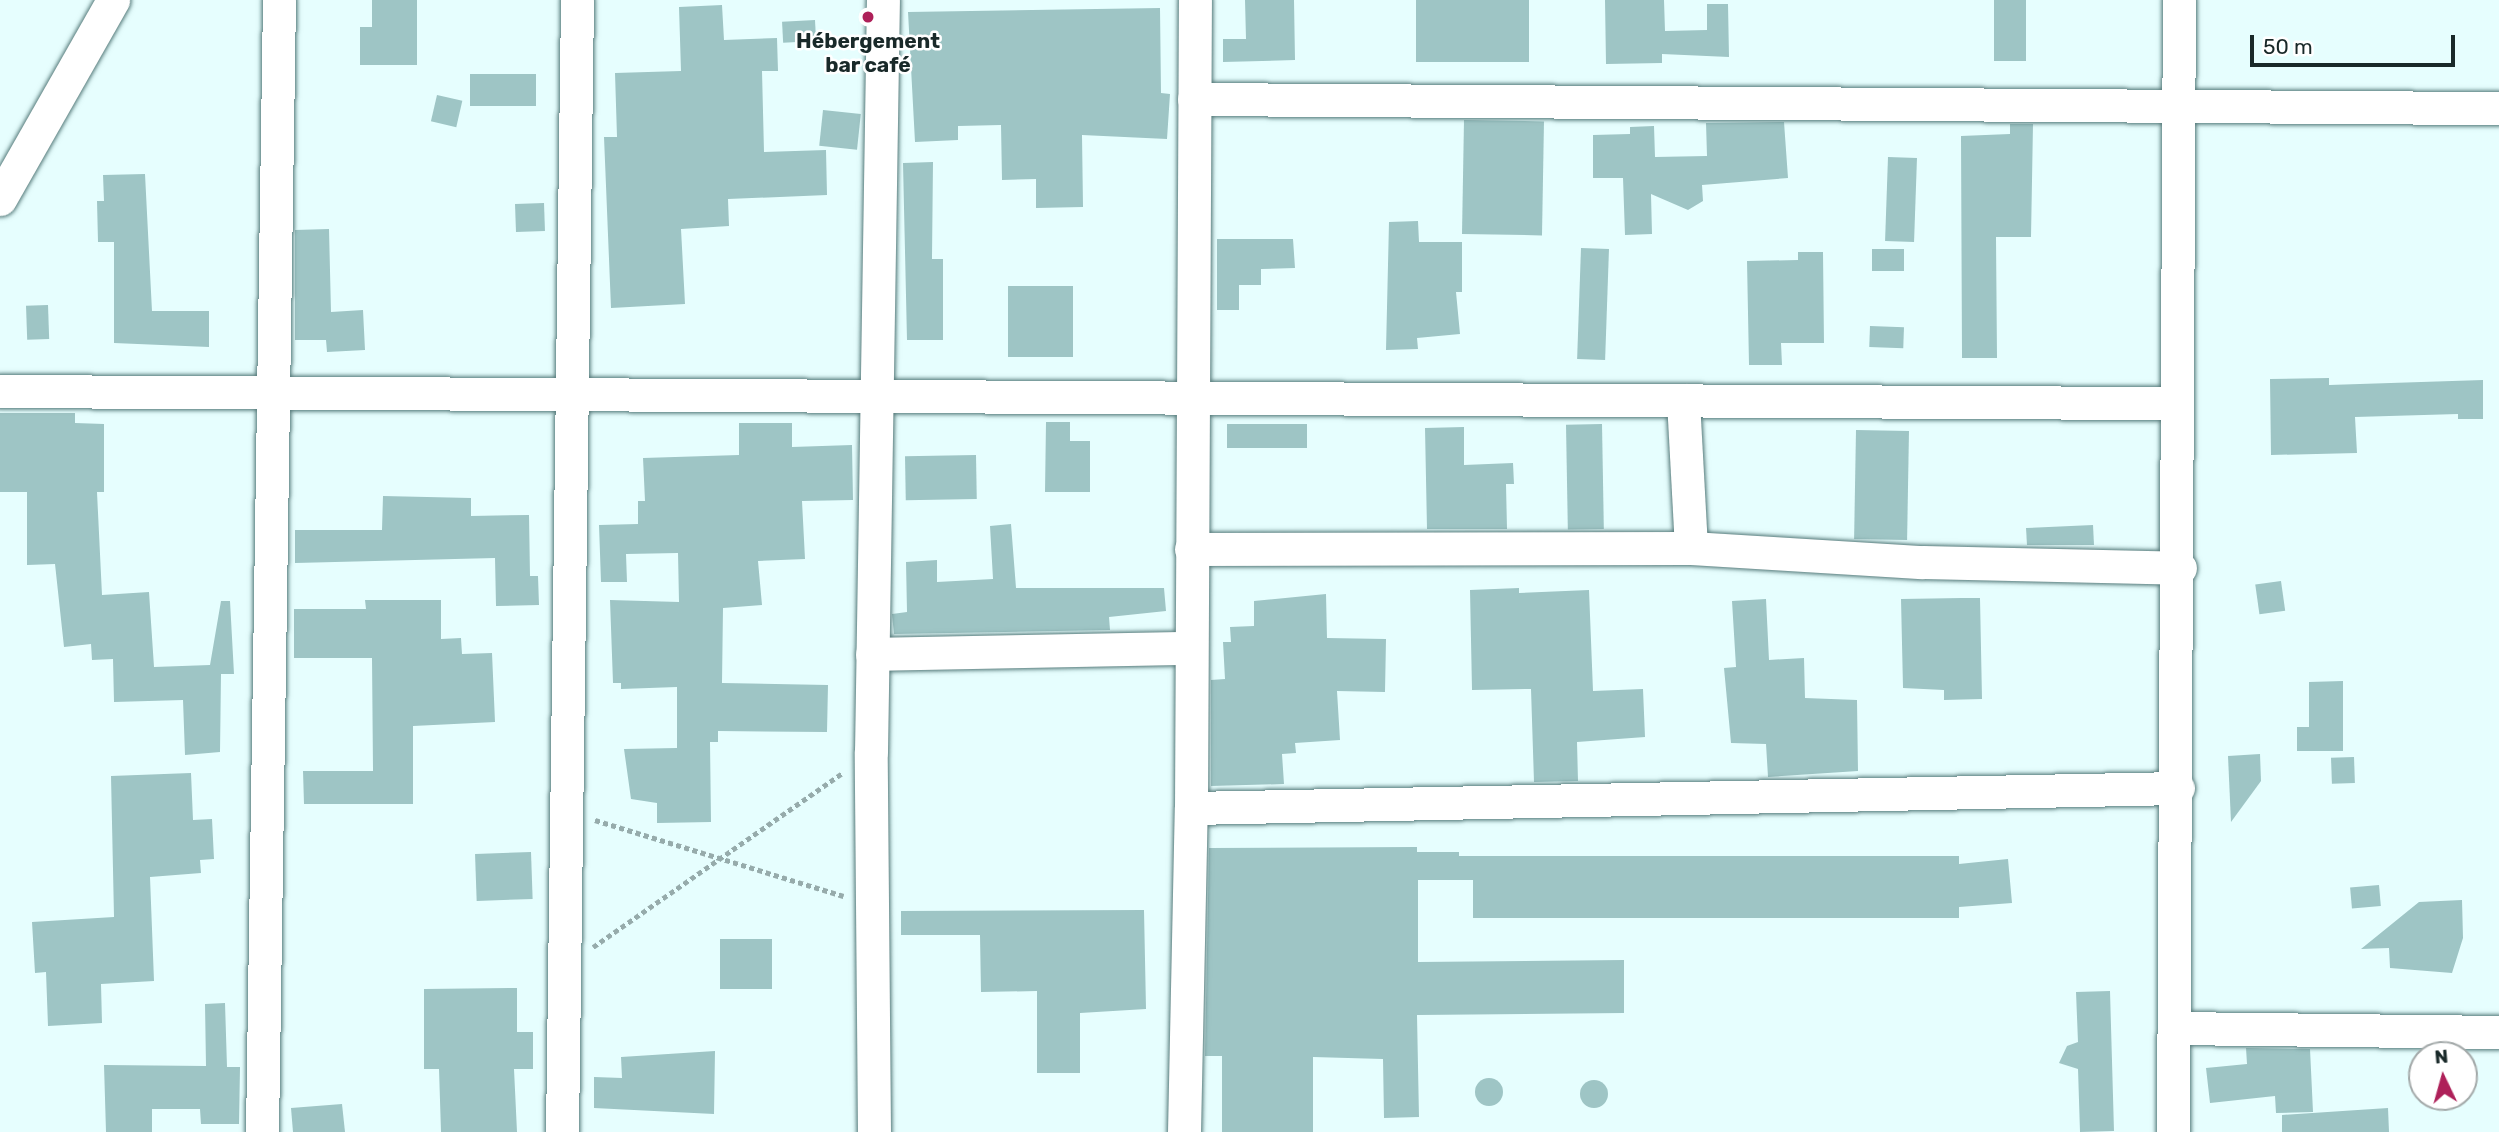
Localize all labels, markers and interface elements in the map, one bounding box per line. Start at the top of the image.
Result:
marker: Hébergement bar café [860,9,876,25]
scale bar [2254,21,2459,65]
place label: Hébergement bar café [796,28,940,78]
text: 50 m [2263,34,2313,59]
north arrow [2408,1041,2478,1111]
text: N [2433,1045,2449,1069]

